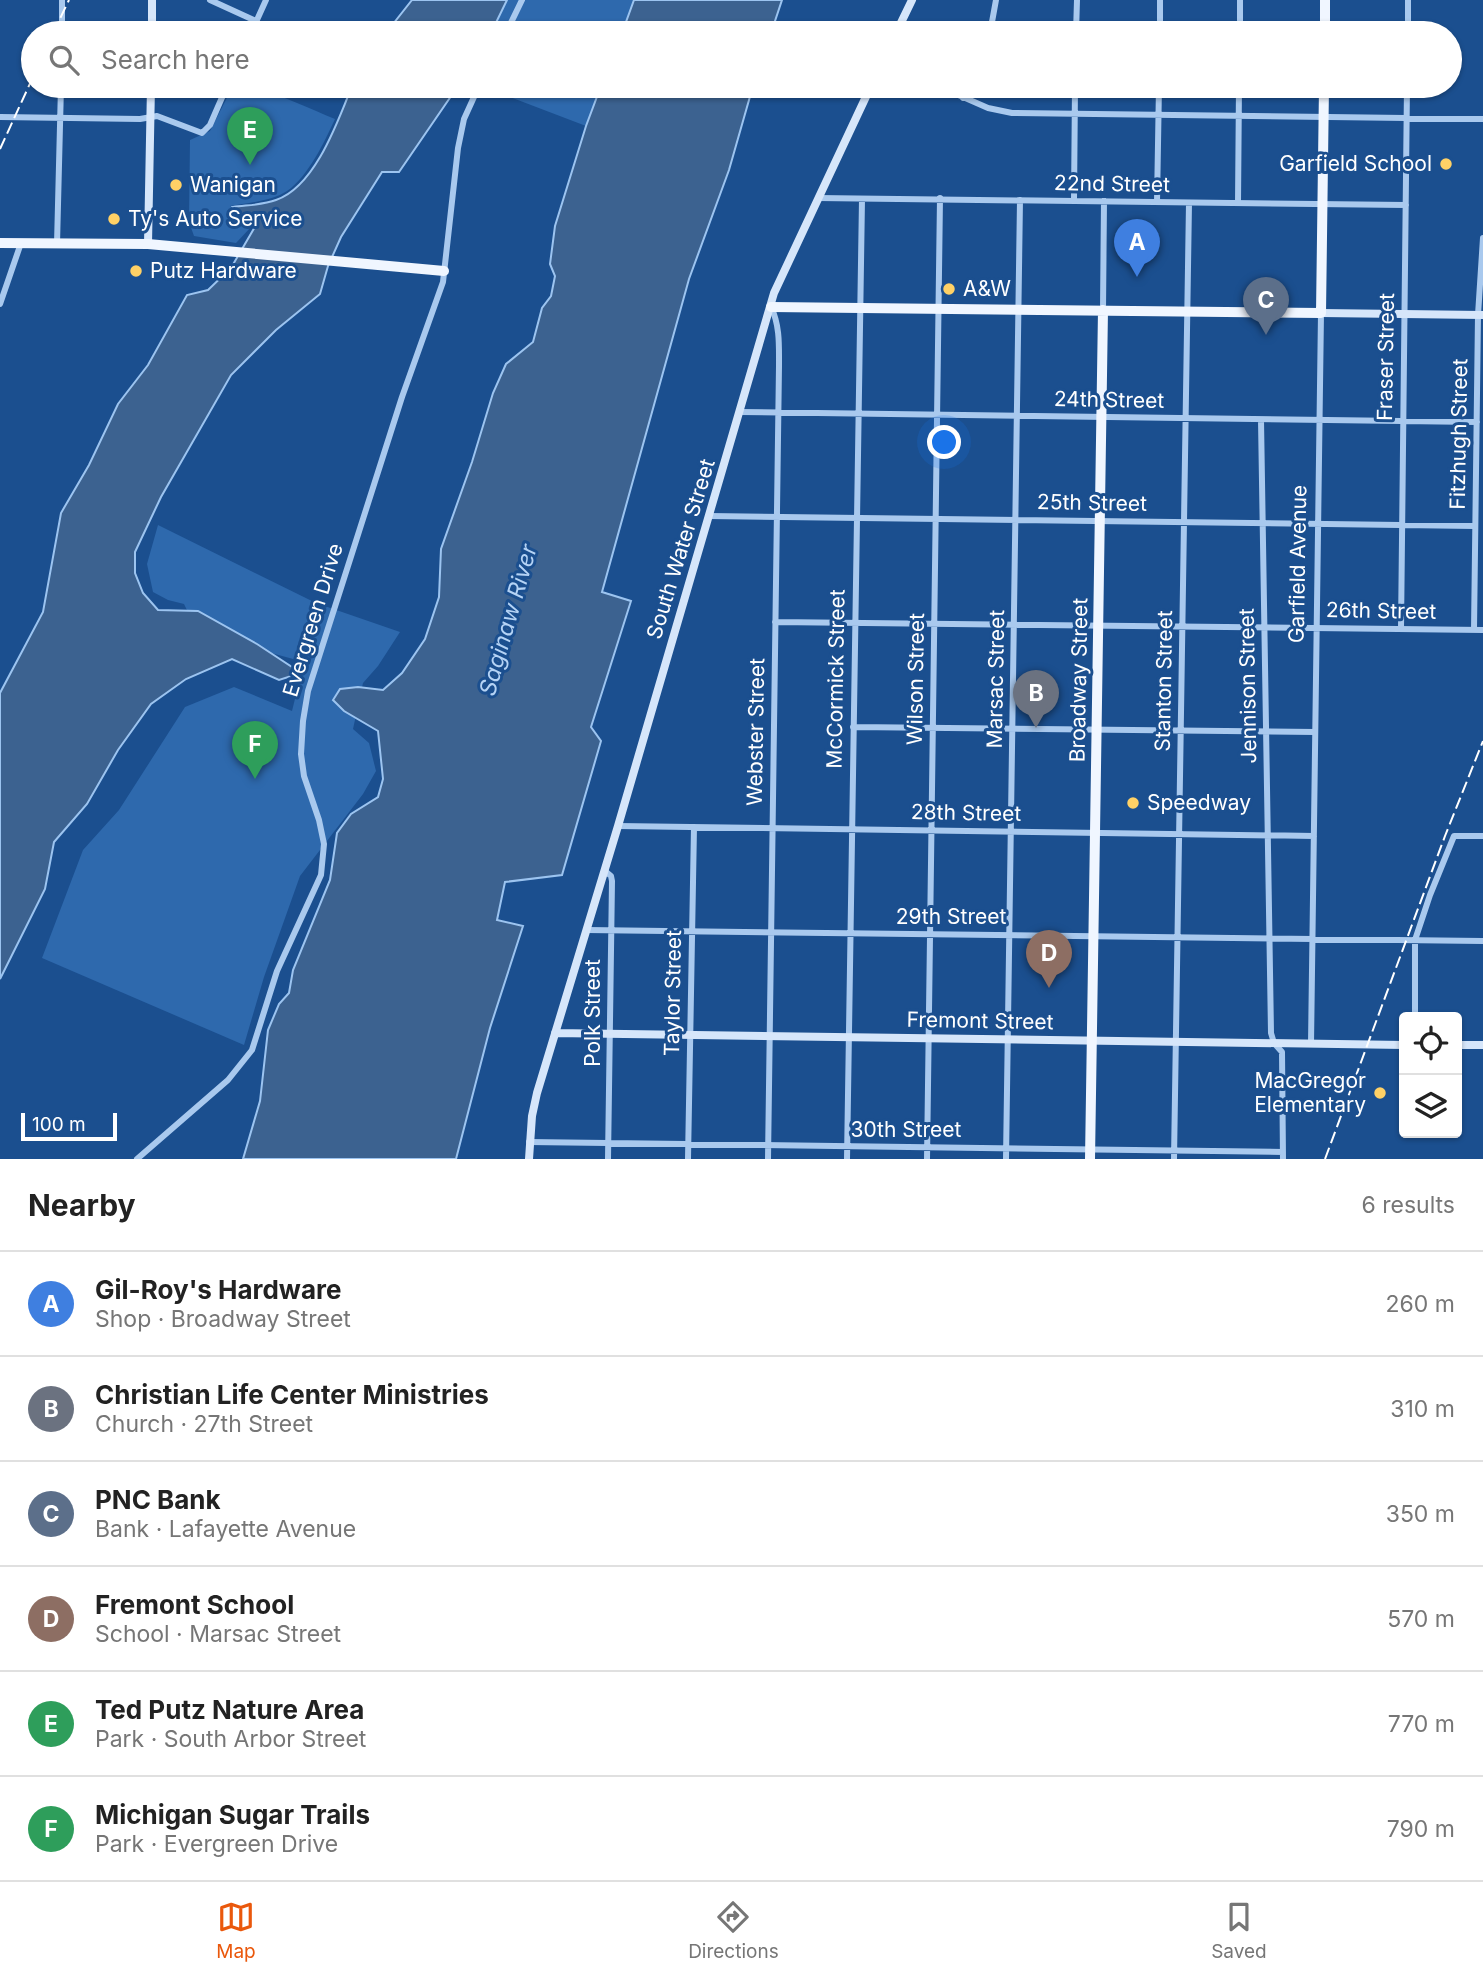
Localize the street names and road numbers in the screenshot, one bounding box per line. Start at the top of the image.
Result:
street label: 22nd Street [1054,170,1170,197]
street label: Fraser Street [1372,293,1399,421]
street label: Fitzhugh Street [1445,358,1472,510]
street label: 24th Street [1054,386,1165,413]
street label: South Water Street [641,456,720,642]
street label: Garfield Avenue [1284,485,1311,643]
street label: 25th Street [1037,489,1147,516]
street label: Evergreen Drive [277,540,348,700]
street label: McCormick Street [821,589,850,769]
street label: Broadway Street [1065,597,1092,762]
street label: 26th Street [1326,597,1436,624]
street label: Jennison Street [1234,608,1261,764]
street label: Marsac Street [982,609,1009,749]
street label: Stanton Street [1150,610,1177,752]
street label: Wilson Street [902,613,929,745]
street label: Webster Street [742,658,769,806]
street label: 28th Street [911,799,1021,826]
street label: 29th Street [896,904,1006,929]
street label: Taylor Street [659,930,686,1056]
street label: Polk Street [580,959,605,1067]
street label: Fremont Street [906,1007,1054,1034]
street label: 30th Street [851,1117,962,1142]

